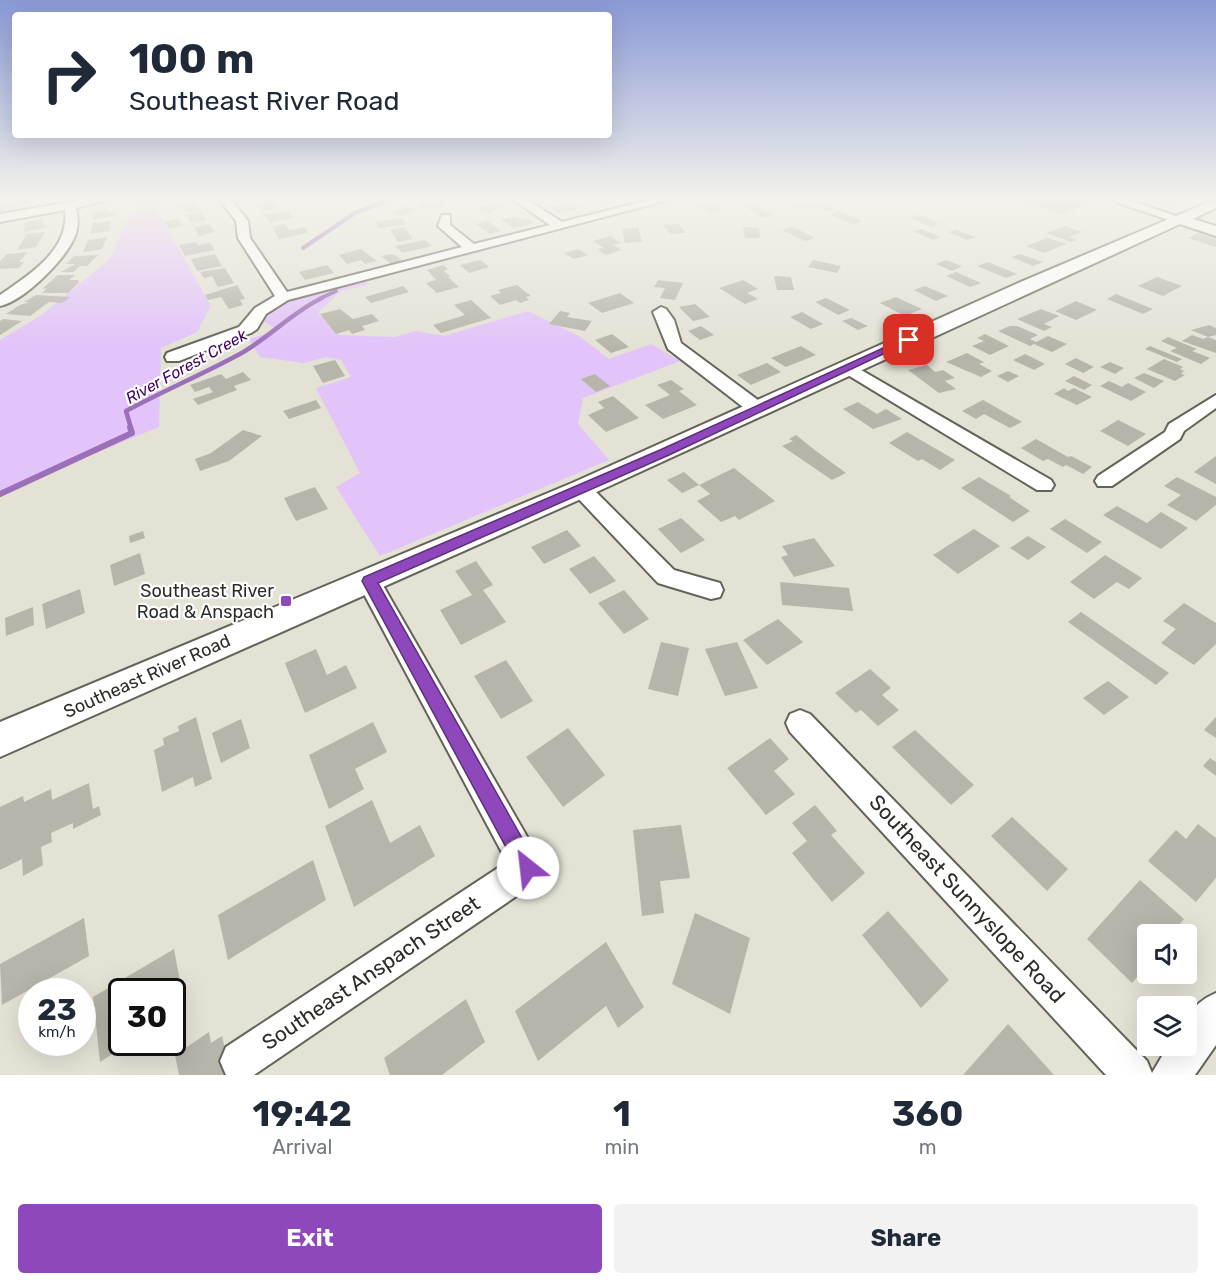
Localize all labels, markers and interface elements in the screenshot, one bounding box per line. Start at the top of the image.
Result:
text: 100 m [129,34,254,84]
icon: right [30,36,108,114]
text: Southeast River Road [129,85,400,117]
pin [883,314,934,365]
icon: arrive [892,323,925,356]
water label: River Forest Creek [122,325,251,408]
place label: Southeast River Road & Anspach [137,580,274,623]
marker: Southeast River Road & Anspach [279,594,293,608]
street label: Southeast River Road [60,629,234,723]
street label: Southeast Sunnyslope Road [864,789,1070,1008]
position arrow [496,836,560,900]
street label: Southeast Anspach Street [257,890,484,1055]
map controls [1137,924,1197,1056]
button: sound [1137,924,1197,984]
speed limit sign: 30 [108,978,186,1056]
text: 23 [37,992,77,1028]
button: layers [1137,996,1197,1056]
text: km/h [38,1023,76,1041]
text: 19:42 [253,1092,352,1135]
text: 1 [613,1092,631,1135]
text: 360 [892,1092,963,1135]
text: Arrival [272,1135,332,1159]
text: min [605,1135,639,1159]
text: m [919,1135,937,1159]
button: Exit [18,1204,602,1273]
button: Share [614,1204,1198,1273]

